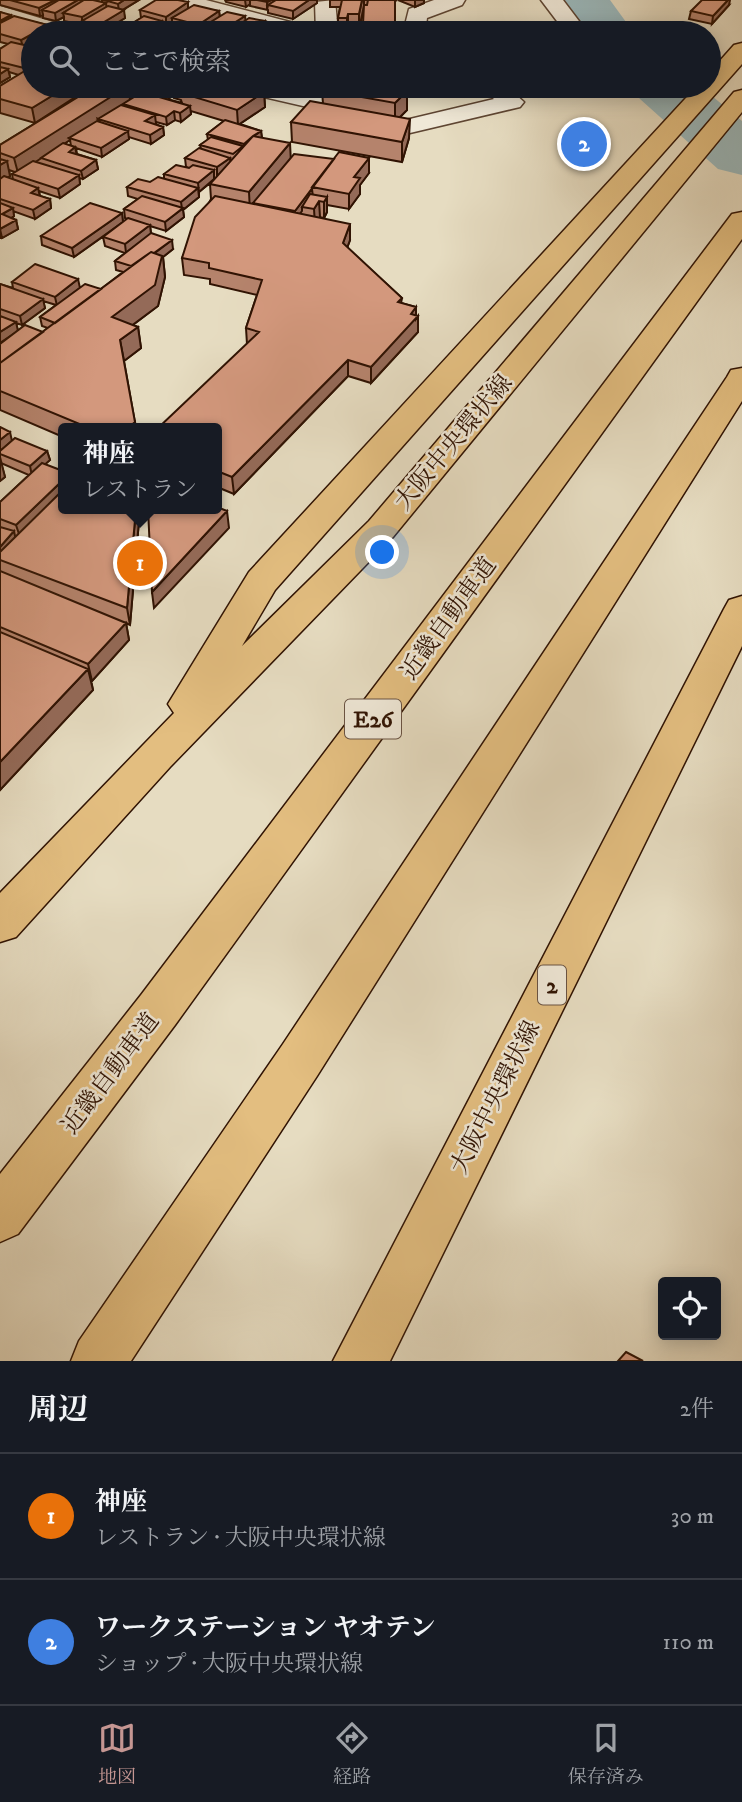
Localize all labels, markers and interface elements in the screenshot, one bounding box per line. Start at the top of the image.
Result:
search box [21,21,721,98]
icon: search [45,41,83,79]
text: ここで検索 [101,46,231,79]
pin: 2 [561,118,607,170]
street label: 大阪中央環状線 [388,369,519,517]
popup [58,423,222,514]
text: 神座 [83,438,135,471]
text: レストラン [83,476,197,505]
your location [365,535,399,569]
pin: 1 [117,537,163,589]
street label: 近畿自動車道 [394,552,503,686]
road number: E26 [345,699,401,738]
road number: 2 [538,966,566,1004]
street label: 近畿自動車道 [55,1007,166,1140]
street label: 大阪中央環状線 [444,1016,547,1179]
map controls [658,1277,721,1340]
button: locate [658,1277,721,1340]
text: 周辺 [28,1392,88,1429]
text: 2件 [680,1395,714,1424]
text: 神座 [95,1486,147,1519]
text: 1 [47,1502,55,1531]
text: 30 m [671,1502,714,1531]
text: レストラン · 大阪中央環状線 [95,1524,386,1553]
text: ワークステーション ヤオテン [95,1612,435,1645]
text: 2 [45,1628,57,1657]
text: 110 m [663,1628,714,1657]
text: ショップ · 大阪中央環状線 [95,1650,363,1679]
tab: 地図 [98,1719,136,1789]
tab: 経路 [333,1719,371,1789]
tab: 保存済み [568,1719,644,1789]

